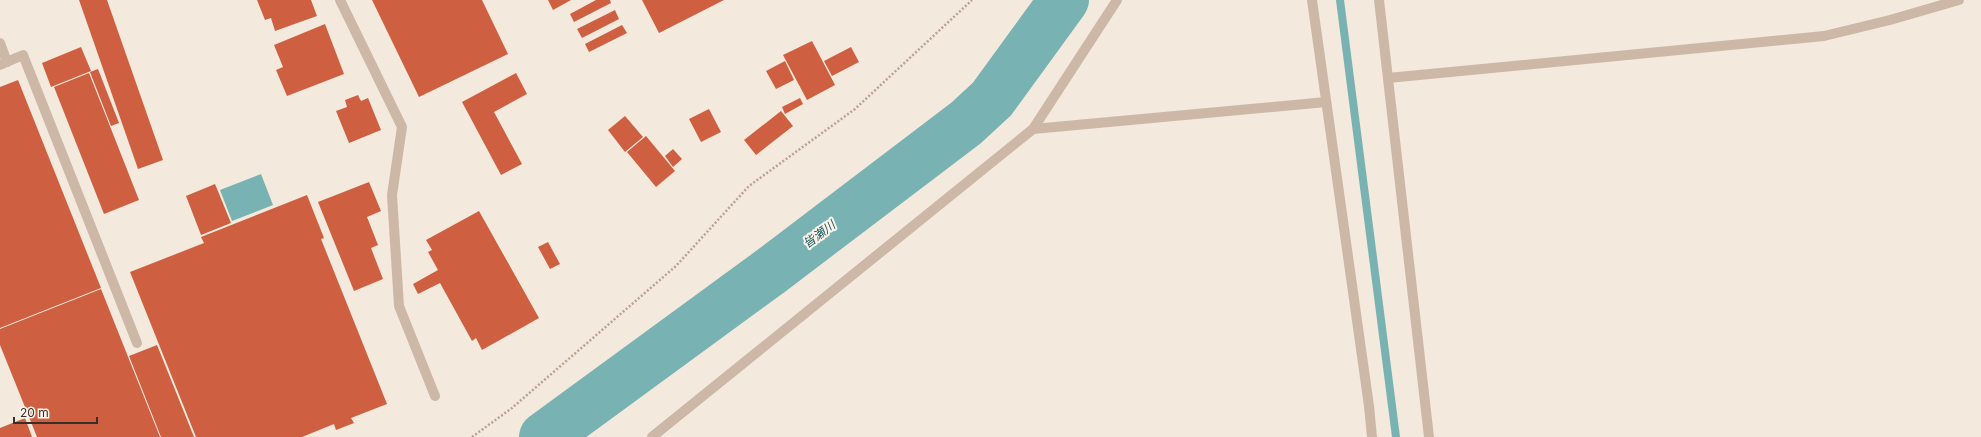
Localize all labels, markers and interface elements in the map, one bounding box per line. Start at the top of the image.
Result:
water label: 皆瀬川 [800,216,839,251]
scale bar [14,399,97,425]
text: 20 m [20,405,49,420]

